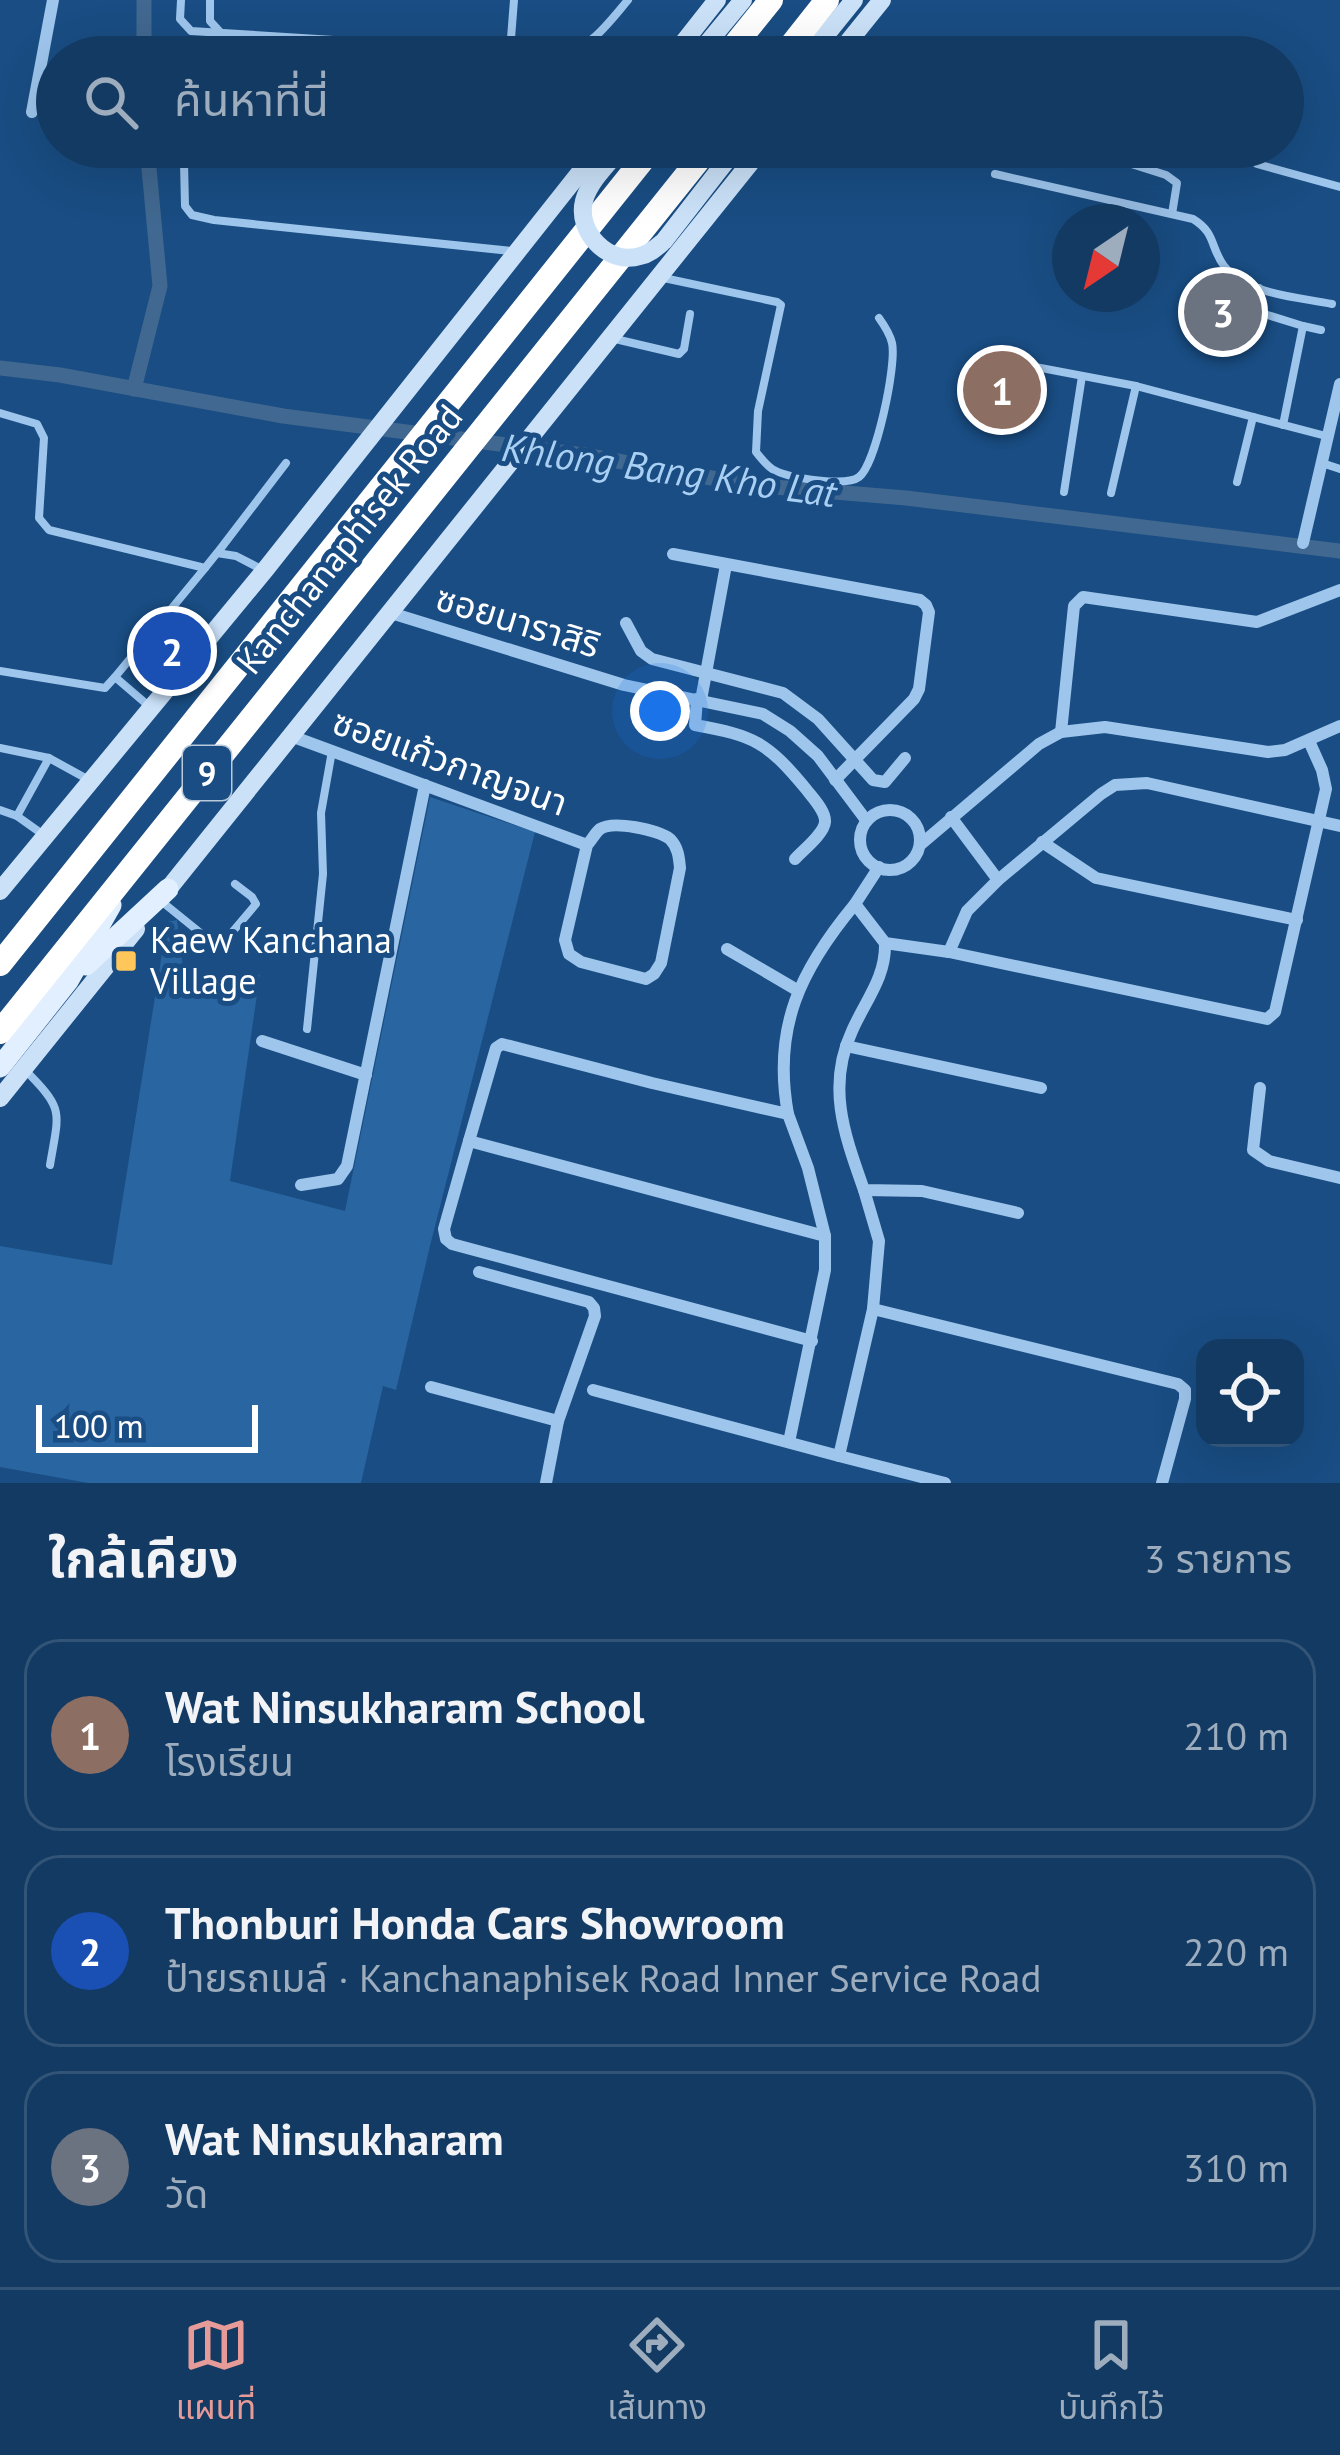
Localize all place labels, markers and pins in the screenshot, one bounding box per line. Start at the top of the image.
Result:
pin: 3 [1184,267,1262,357]
pin: 1 [963,345,1041,435]
pin: 2 [133,606,211,696]
place label: Kaew Kanchana Village [149,916,392,1004]
marker: Kaew Kanchana Village [113,948,139,974]

